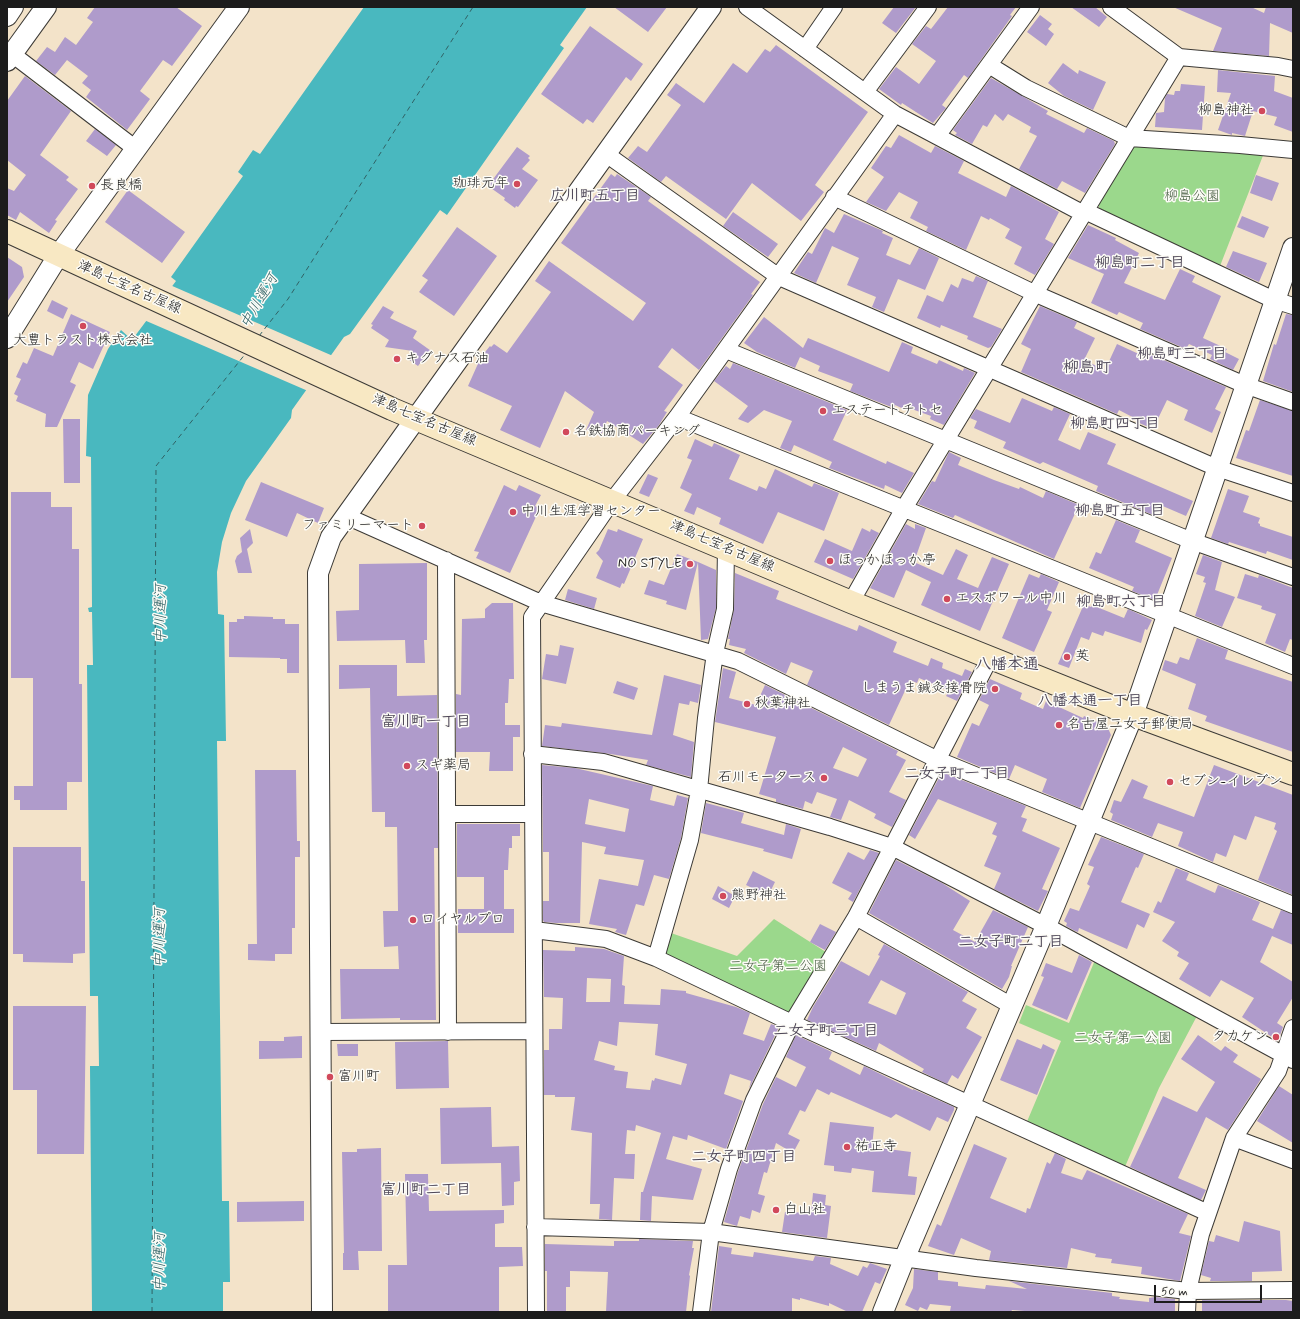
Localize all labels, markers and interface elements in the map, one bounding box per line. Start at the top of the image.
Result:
place label: 柳島神社 [1198,103,1254,119]
marker: 柳島神社 [1257,106,1267,116]
place label: 珈琲元年 [453,176,509,192]
place label: 長良橋 [100,178,142,194]
marker: 珈琲元年 [512,179,522,189]
marker: 長良橋 [87,181,97,191]
district label: 広川町五丁目 [550,188,640,206]
park label: 柳島公園 [1164,189,1220,205]
district label: 柳島町二丁目 [1095,255,1185,273]
street label: 津島七宝名古屋線 [74,258,184,318]
water label: 中川運河 [237,272,283,332]
marker: 大豊トラスト株式会社 [78,321,88,331]
place label: 大豊トラスト株式会社 [13,333,153,349]
district label: 柳島町三丁目 [1137,346,1227,364]
place label: キグナス石油 [405,351,489,367]
marker: キグナス石油 [392,354,402,364]
district label: 柳島町 [1063,359,1111,379]
street label: 津島七宝名古屋線 [369,391,479,451]
place label: エステートチトセ [831,403,943,419]
marker: エステートチトセ [818,406,828,416]
district label: 柳島町四丁目 [1070,416,1160,434]
place label: 名鉄協商パーキング [574,424,700,440]
marker: 名鉄協商パーキング [561,427,571,437]
district label: 柳島町五丁目 [1075,503,1165,521]
place label: 中川生涯学習センター [521,504,661,520]
marker: 中川生涯学習センター [508,507,518,517]
street label: 津島七宝名古屋線 [667,517,777,577]
place label: ファミリーマート [302,518,414,534]
marker: ファミリーマート [417,521,427,531]
place label: ほっかほっか亭 [838,553,936,569]
place label: NO STYLE [618,556,682,572]
marker: ほっかほっか亭 [825,556,835,566]
marker: NO STYLE [685,559,695,569]
water label: 中川運河 [153,584,171,644]
place label: エスポワール中川 [955,591,1067,607]
marker: エスポワール中川 [942,594,952,604]
district label: 柳島町六丁目 [1076,594,1166,612]
place label: 英 [1075,649,1089,665]
marker: 英 [1062,652,1072,662]
district label: 八幡本通 [975,656,1039,676]
place label: しまうま鍼灸接骨院 [861,681,987,697]
marker: しまうま鍼灸接骨院 [990,684,1000,694]
district label: 八幡本通一丁目 [1038,693,1142,711]
place label: 秋葉神社 [755,696,811,712]
marker: 秋葉神社 [742,699,752,709]
district label: 富川町一丁目 [381,714,471,732]
place label: 名古屋二女子郵便局 [1067,717,1193,733]
marker: 名古屋二女子郵便局 [1054,720,1064,730]
place label: スギ薬局 [415,758,471,774]
marker: スギ薬局 [402,761,412,771]
district label: 二女子町一丁目 [905,766,1009,784]
place label: 石川モータース [718,770,816,786]
marker: 石川モータース [819,773,829,783]
place label: セブン-イレブン [1178,774,1282,790]
marker: セブン-イレブン [1165,777,1175,787]
place label: 熊野神社 [731,888,787,904]
marker: 熊野神社 [718,891,728,901]
water label: 中川運河 [152,908,170,968]
place label: ロイヤルプロ [421,912,505,928]
marker: ロイヤルプロ [408,915,418,925]
district label: 二女子町二丁目 [959,934,1063,952]
park label: 二女子第二公園 [729,959,827,975]
district label: 二女子町三丁目 [774,1023,878,1041]
place label: タカケン [1212,1029,1268,1045]
park label: 二女子第一公園 [1074,1031,1172,1047]
marker: タカケン [1271,1032,1281,1042]
place label: 富川町 [338,1069,380,1085]
marker: 富川町 [325,1072,335,1082]
place label: 祐正寺 [855,1139,897,1155]
marker: 祐正寺 [842,1142,852,1152]
district label: 二女子町四丁目 [692,1149,796,1167]
district label: 富川町二丁目 [381,1182,471,1200]
place label: 白山社 [784,1202,826,1218]
marker: 白山社 [771,1205,781,1215]
water label: 中川運河 [152,1232,170,1292]
scale bar [1156,1277,1264,1303]
text: 50 m [1161,1284,1188,1300]

